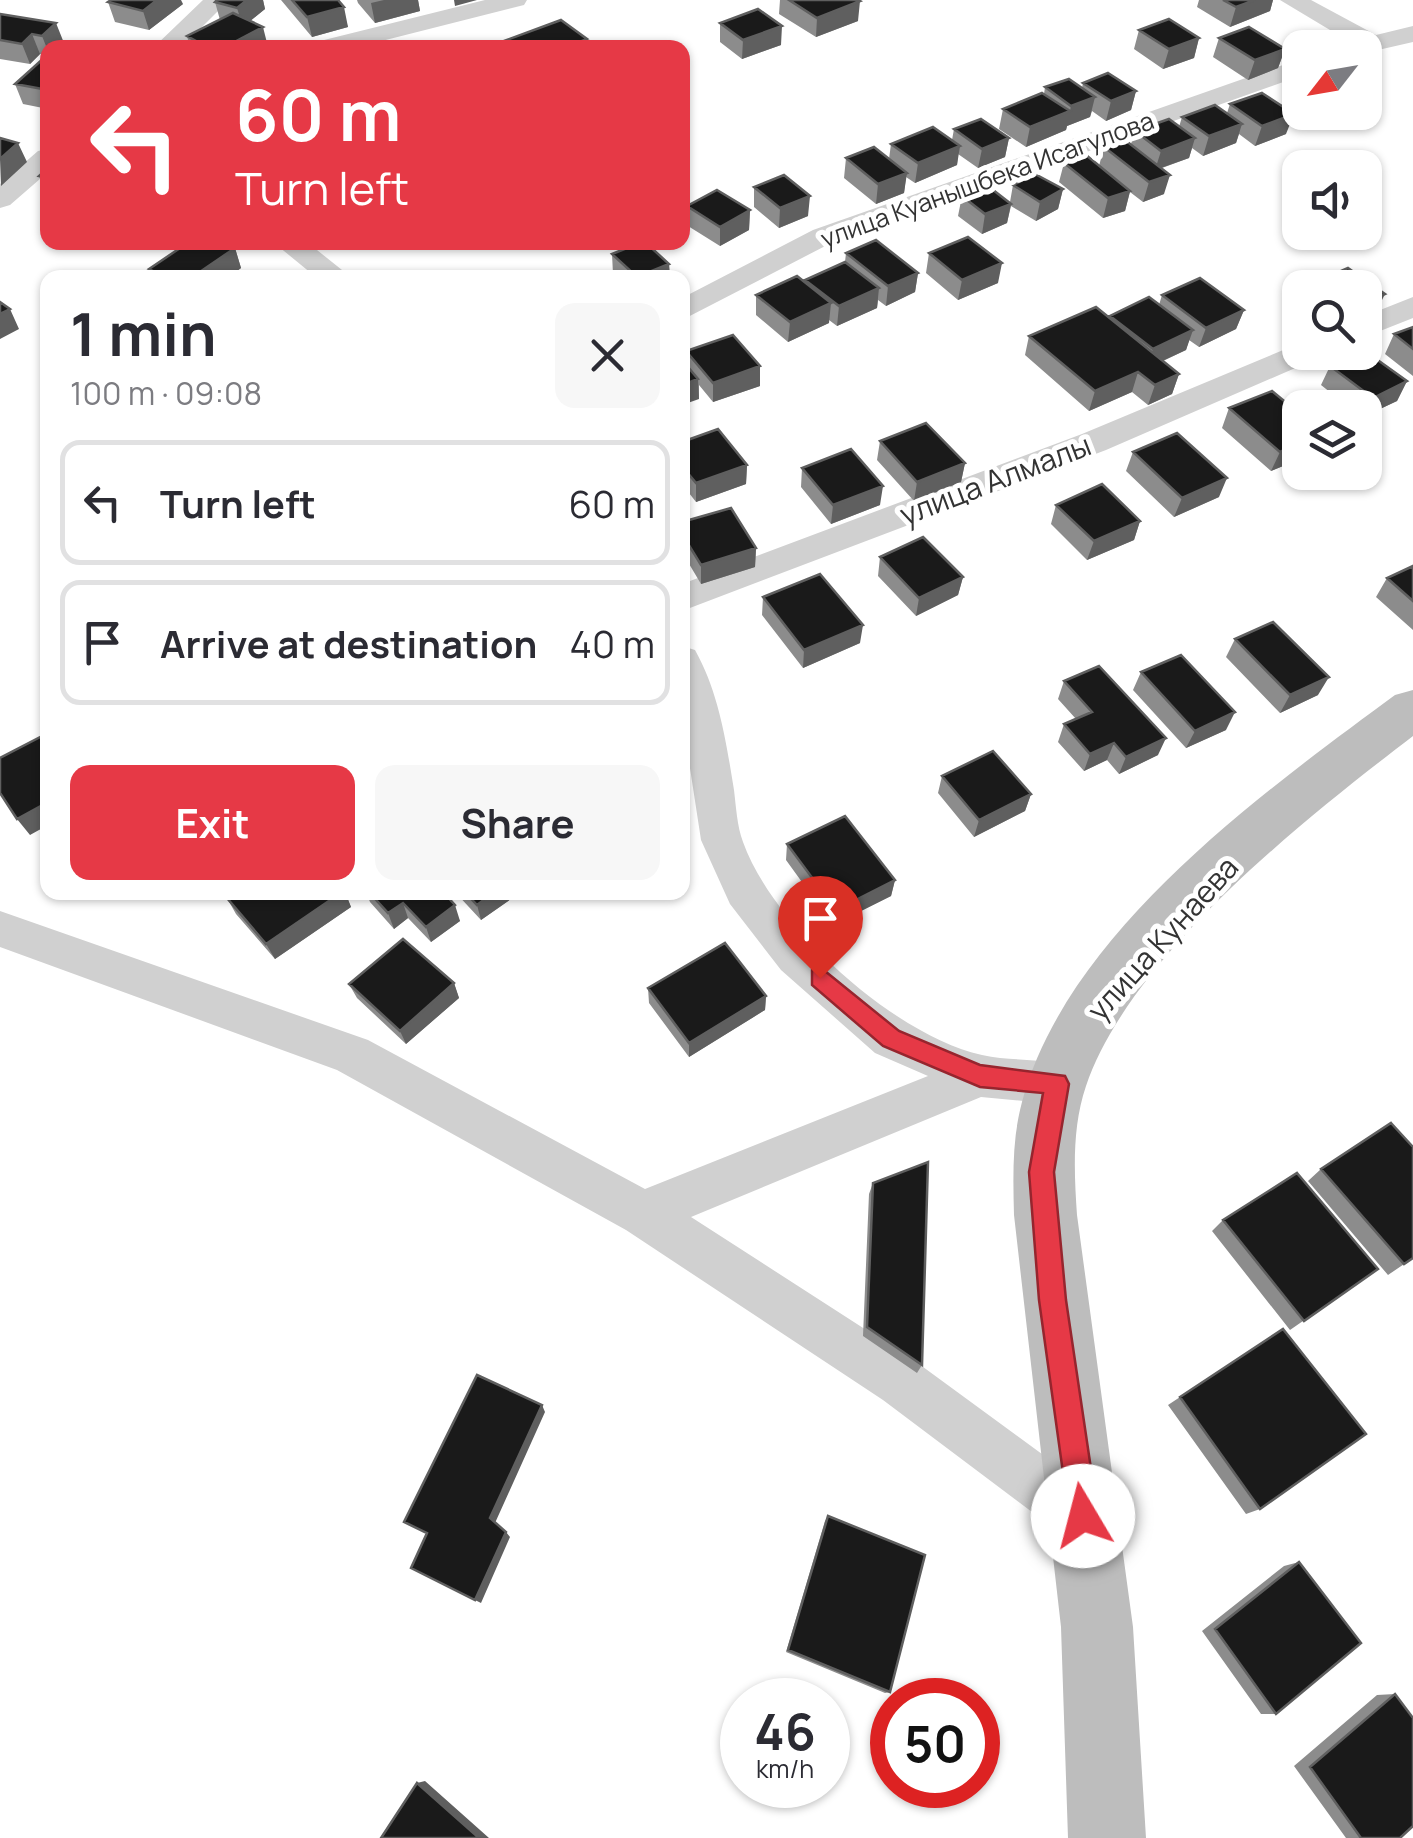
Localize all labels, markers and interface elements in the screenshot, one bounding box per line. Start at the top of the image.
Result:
north arrow [1282,30,1382,130]
map controls [1282,30,1382,490]
text: 60 m [235,66,402,162]
icon: left [70,80,200,210]
street label: улица Куанышбека Исагулова [816,102,1158,256]
button: sound [1282,150,1382,250]
text: Turn left [235,157,409,219]
button: search [1282,270,1382,370]
text: 1 min [70,292,217,374]
button: close [555,303,660,408]
text: 100 m · 09:08 [70,371,262,415]
button: layers [1282,390,1382,490]
street label: улица Алмалы [893,424,1097,534]
icon: left [75,475,130,530]
text: Turn left [160,477,316,529]
text: 60 m [568,477,655,529]
icon: arrive [75,615,130,670]
text: Arrive at destination [160,617,537,669]
text: 40 m [570,617,655,669]
button: Exit [70,765,355,880]
button: Share [375,765,660,880]
street label: улица Кунаева [1077,847,1247,1029]
pin [778,876,863,979]
icon: arrive [793,891,848,946]
position arrow [1031,1464,1135,1568]
speed limit sign: 50 [870,1678,1000,1808]
text: 46 [754,1697,816,1765]
text: km/h [756,1751,814,1786]

